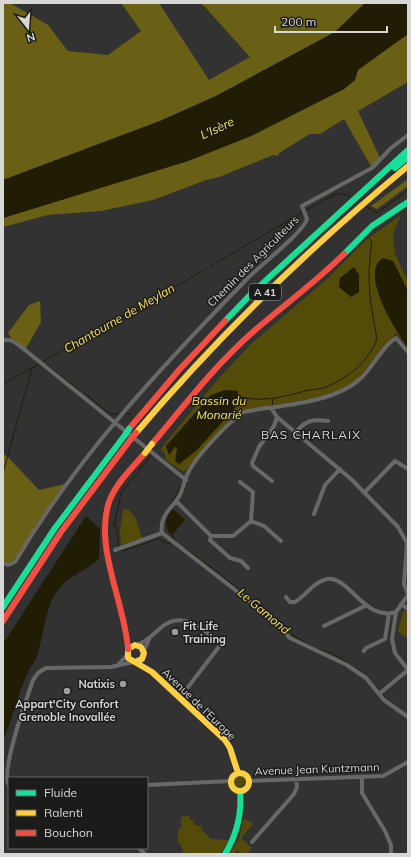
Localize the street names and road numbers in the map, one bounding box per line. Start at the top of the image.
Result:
street label: Chemin des Agriculteurs [204,212,302,310]
road number: A 41 [249,284,281,300]
street label: Avenue de l'Europe [159,665,239,743]
street label: Avenue Jean Kuntzmann [254,760,380,778]

